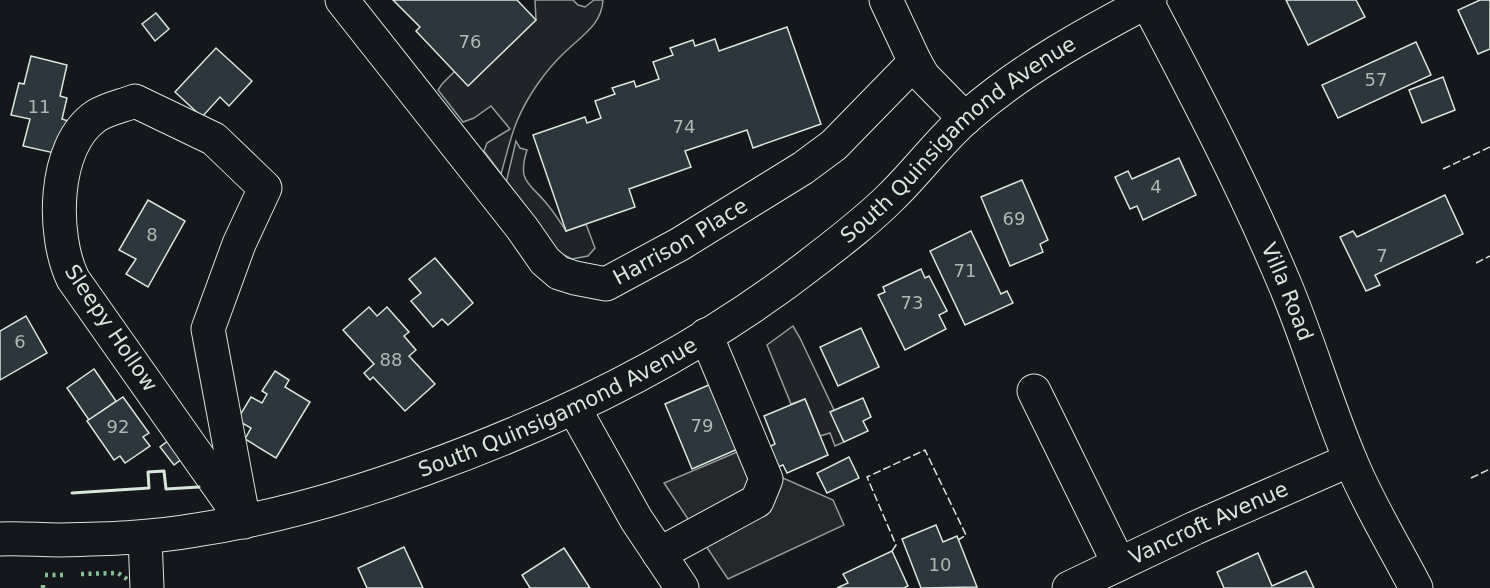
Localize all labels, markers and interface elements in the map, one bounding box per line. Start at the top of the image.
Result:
house number: 76 [459,31,481,52]
street label: South Quinsigamond Avenue [836,32,1080,248]
house number: 57 [1365,69,1387,90]
house number: 11 [28,96,50,117]
house number: 74 [673,116,695,137]
house number: 4 [1150,176,1162,197]
street label: Harrison Place [609,193,752,290]
house number: 69 [1003,208,1025,229]
house number: 8 [146,224,158,245]
street label: Villa Road [1256,239,1318,344]
house number: 7 [1376,245,1388,266]
street label: Sleepy Hollow [60,260,162,396]
house number: 71 [954,260,976,281]
house number: 73 [901,292,923,313]
house number: 6 [14,331,26,352]
street label: South Quinsigamond Avenue [415,333,701,482]
house number: 88 [380,349,402,370]
house number: 79 [691,415,713,436]
house number: 92 [107,416,129,437]
street label: Vancroft Avenue [1125,477,1292,569]
house number: 10 [929,554,951,575]

